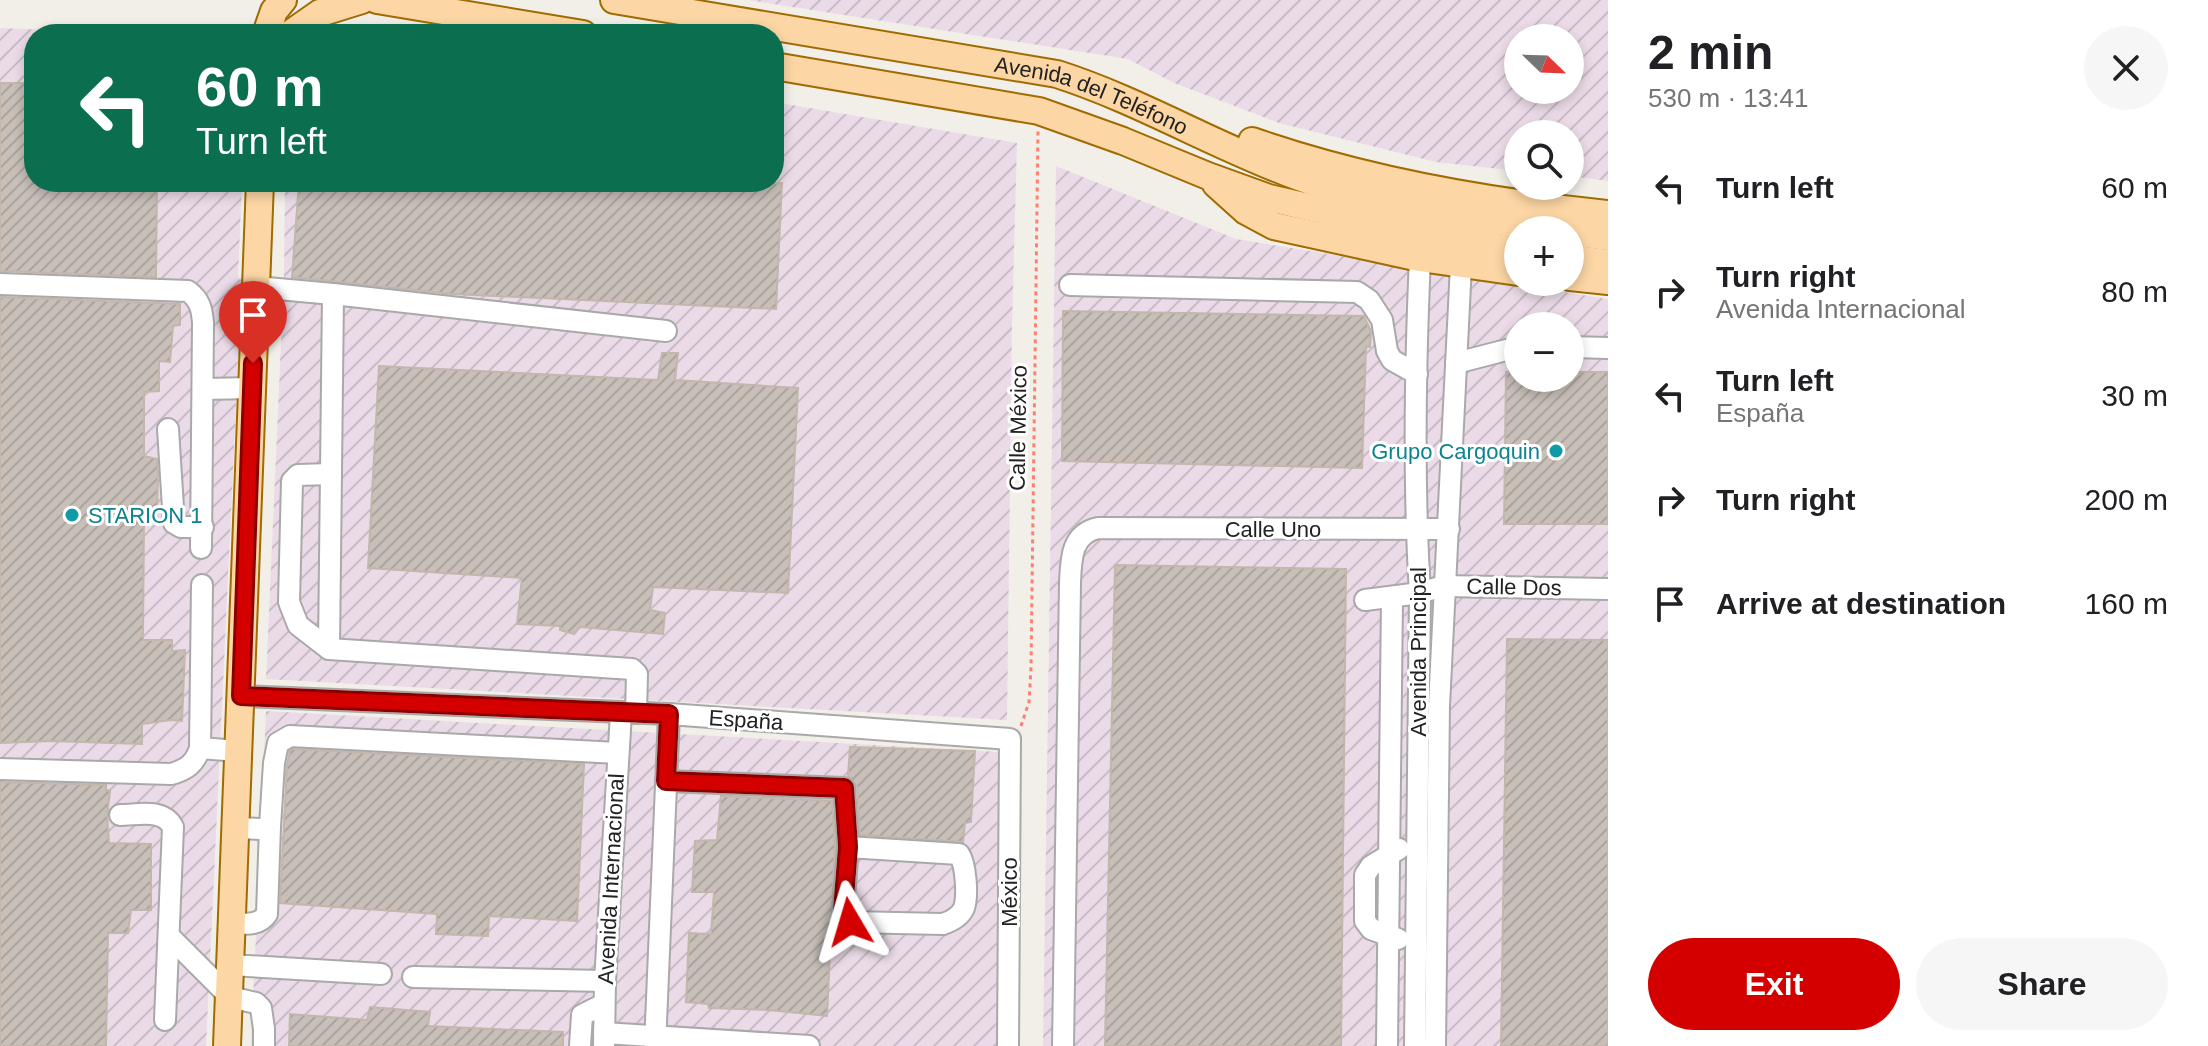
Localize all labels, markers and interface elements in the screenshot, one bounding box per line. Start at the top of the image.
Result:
north arrow [1504,24,1584,104]
map controls [1504,24,1584,392]
text: 2 min [1648,26,1773,79]
button: close [2084,26,2168,110]
street label: Avenida del Teléfono [993,51,1192,140]
text: 60 m [196,55,324,118]
icon: left [64,56,168,160]
text: 530 m · 13:41 [1648,83,1808,113]
button: search [1504,120,1584,200]
text: Turn left [196,121,327,162]
icon: left [1648,166,1692,210]
text: Turn left [1716,171,1834,204]
text: 60 m [2101,171,2168,204]
button: + [1504,216,1584,296]
text: Turn right [1716,260,1855,293]
icon: right [1648,270,1692,314]
text: 80 m [2101,275,2168,308]
pin [219,281,287,363]
icon: arrive [231,293,275,337]
text: Avenida Internacional [1716,294,1966,324]
button: − [1504,312,1584,392]
text: Turn left [1716,364,1834,397]
street label: Calle México [1004,365,1032,491]
icon: left [1648,374,1692,418]
text: 30 m [2101,379,2168,412]
text: España [1716,398,1804,428]
place label: Grupo Cargoquin [1371,439,1540,464]
marker: Grupo Cargoquin [1547,442,1565,460]
icon: right [1648,478,1692,522]
text: Turn right [1716,483,1855,516]
text: 200 m [2085,483,2168,516]
place label: STARION 1 [88,503,203,528]
marker: STARION 1 [63,506,81,524]
street label: Calle Uno [1225,517,1321,542]
street label: Avenida Principal [1406,567,1431,737]
street label: Calle Dos [1466,574,1562,600]
icon: arrive [1648,582,1692,626]
text: Arrive at destination [1716,587,2006,620]
text: 160 m [2085,587,2168,620]
street label: España [708,705,785,735]
street label: Avenida Internacional [593,773,629,985]
street label: México [997,857,1022,927]
position arrow [808,880,892,964]
button: Exit [1648,938,1900,1030]
button: Share [1916,938,2168,1030]

